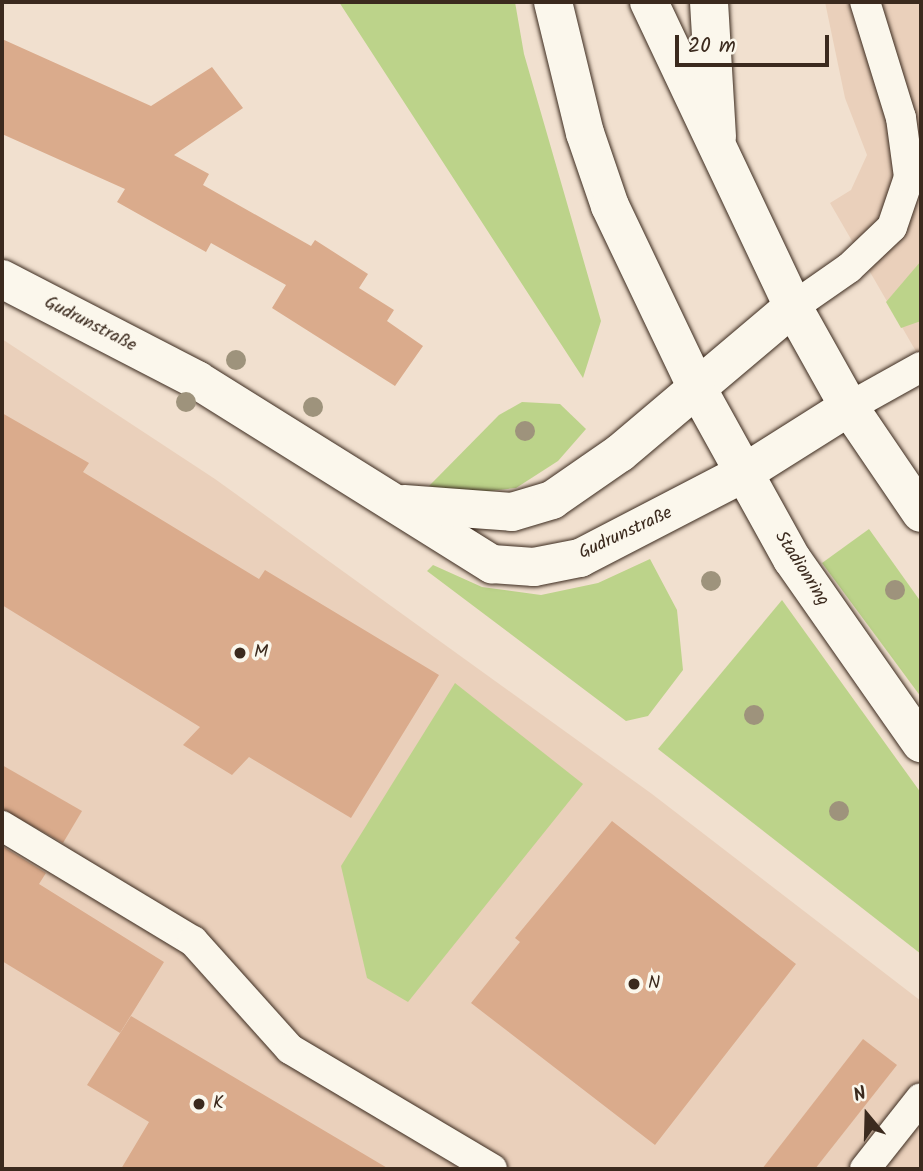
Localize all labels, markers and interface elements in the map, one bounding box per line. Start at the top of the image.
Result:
scale bar [678,21,832,65]
text: 20 m [688,30,736,63]
street label: Gudrunstraße [40,293,140,357]
street label: Gudrunstraße [576,503,676,565]
street label: Stadionring [769,528,833,610]
place label: M [254,642,268,664]
marker: M [232,645,248,661]
place label: N [648,973,660,995]
marker: N [626,976,642,992]
text: N [850,1079,871,1111]
north arrow [832,1080,902,1150]
place label: K [213,1093,224,1115]
marker: K [191,1096,207,1112]

